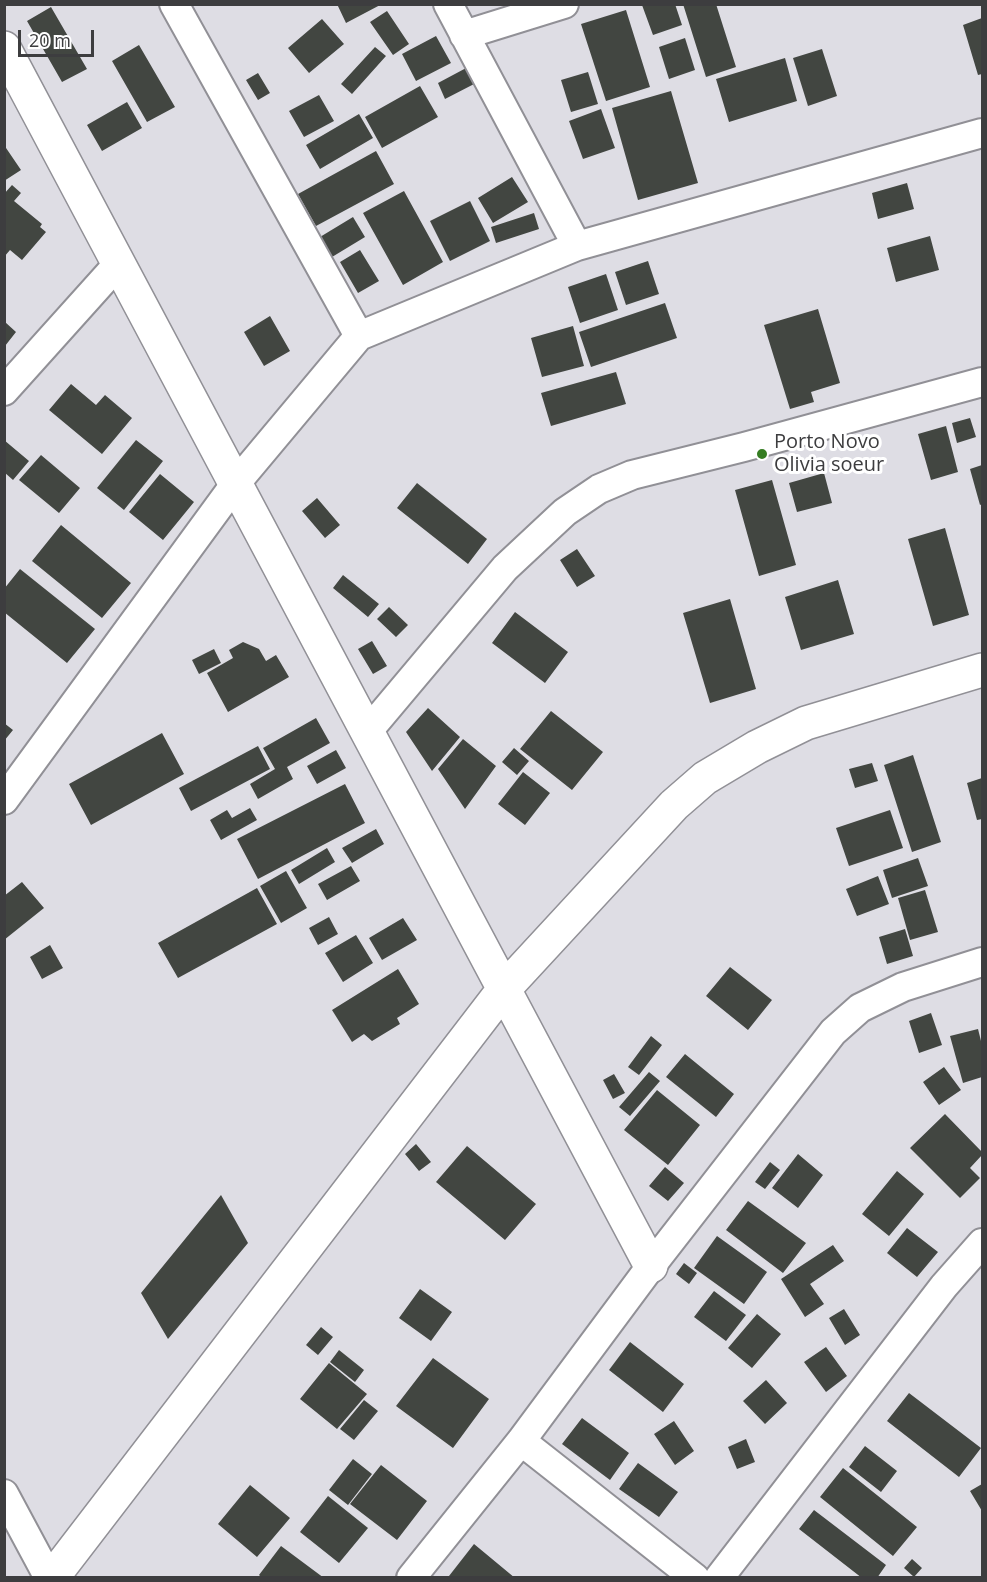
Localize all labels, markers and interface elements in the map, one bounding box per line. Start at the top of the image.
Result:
scale bar [21,18,98,56]
text: 20 m [29,28,71,52]
place label: Porto Novo Olivia soeur [774,430,884,477]
marker: Porto Novo Olivia soeur [755,447,769,461]

